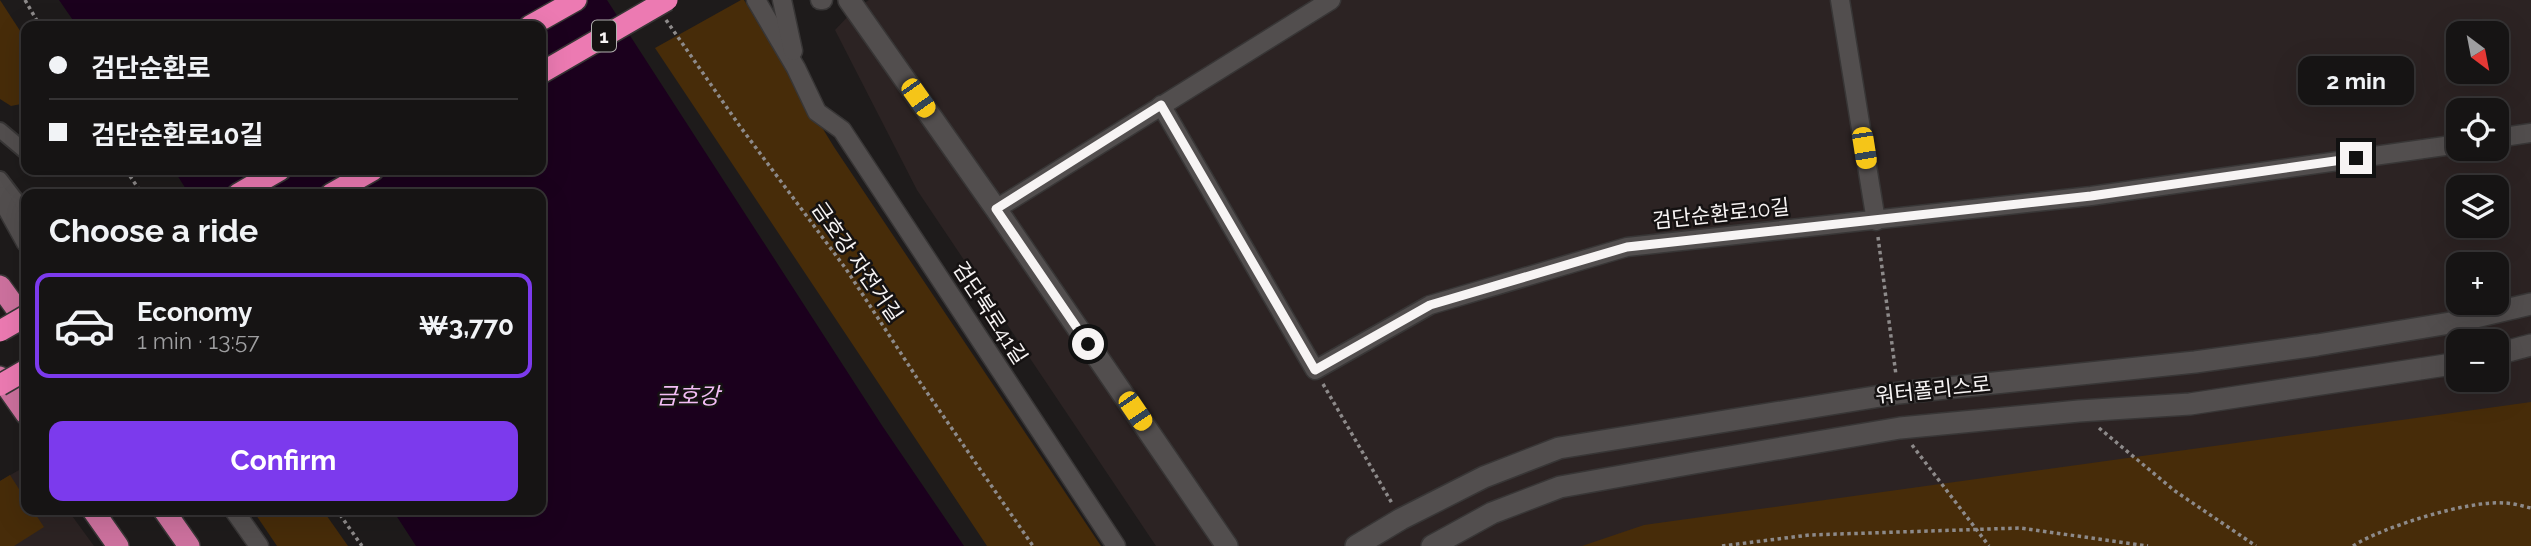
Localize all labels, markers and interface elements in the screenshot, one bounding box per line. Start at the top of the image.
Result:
road number: 1 [592,20,616,52]
north arrow [2446,21,2510,84]
map controls [2446,21,2509,392]
text: 검단순환로 [91,53,211,83]
callout: 2 min [2298,57,2414,106]
text: 2 min [2326,67,2386,94]
car [898,75,939,121]
button: locate [2446,98,2509,161]
text: 검단순환로10길 [91,120,263,150]
car [1851,126,1878,170]
route end [2340,142,2372,174]
button: layers [2446,175,2509,238]
street label: 검단순환로10길 [1651,194,1791,233]
street label: 금호강 자전거길 [807,197,908,326]
text: Choose a ride [49,212,258,249]
button: + [2446,252,2509,315]
street label: 검단북로41길 [948,257,1033,369]
icon: car [53,294,116,357]
text: Economy [137,297,252,327]
text: ₩3,770 [419,311,514,341]
text: 1 min · 13:57 [137,327,260,354]
route start [1072,328,1104,360]
button: − [2446,329,2509,392]
street label: 워터폴리스로 [1874,371,1992,408]
water label: 금호강 [656,382,723,409]
car [1115,388,1156,434]
button: Confirm [49,421,518,501]

